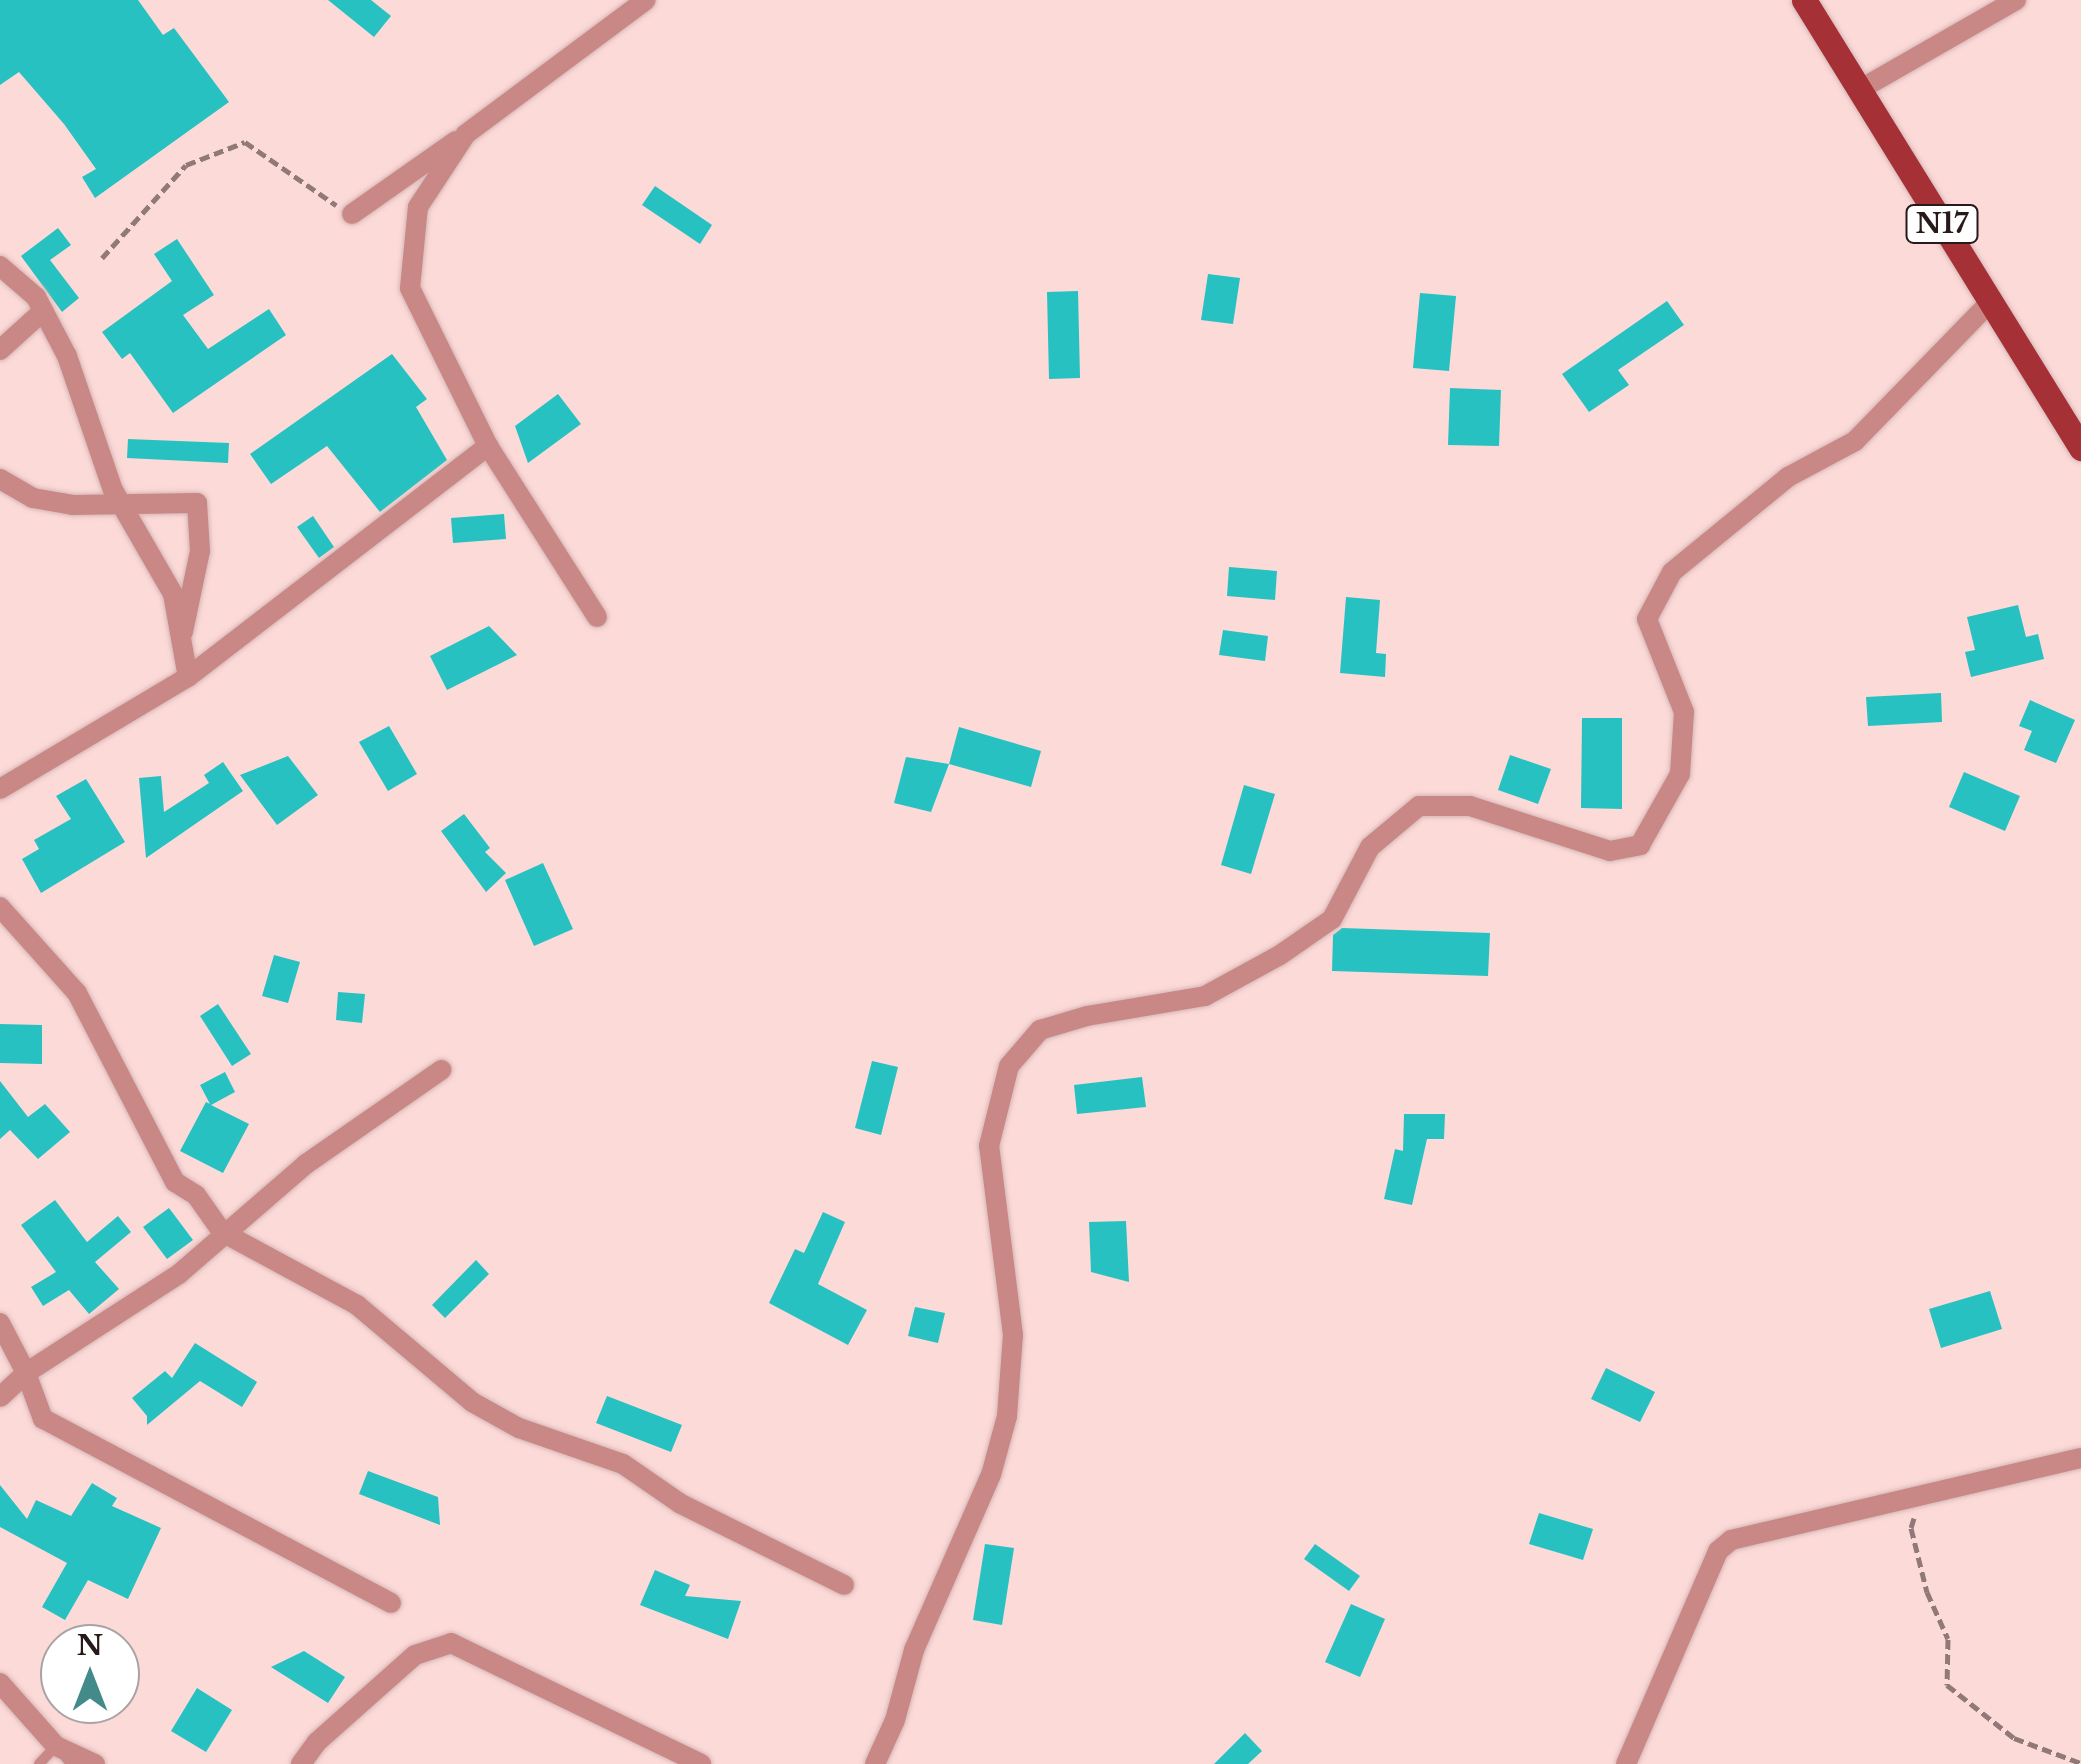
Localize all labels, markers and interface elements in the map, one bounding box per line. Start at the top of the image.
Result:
road number: N17 [1904,201,1980,247]
north arrow [40,1624,140,1724]
text: N [77,1628,103,1663]

